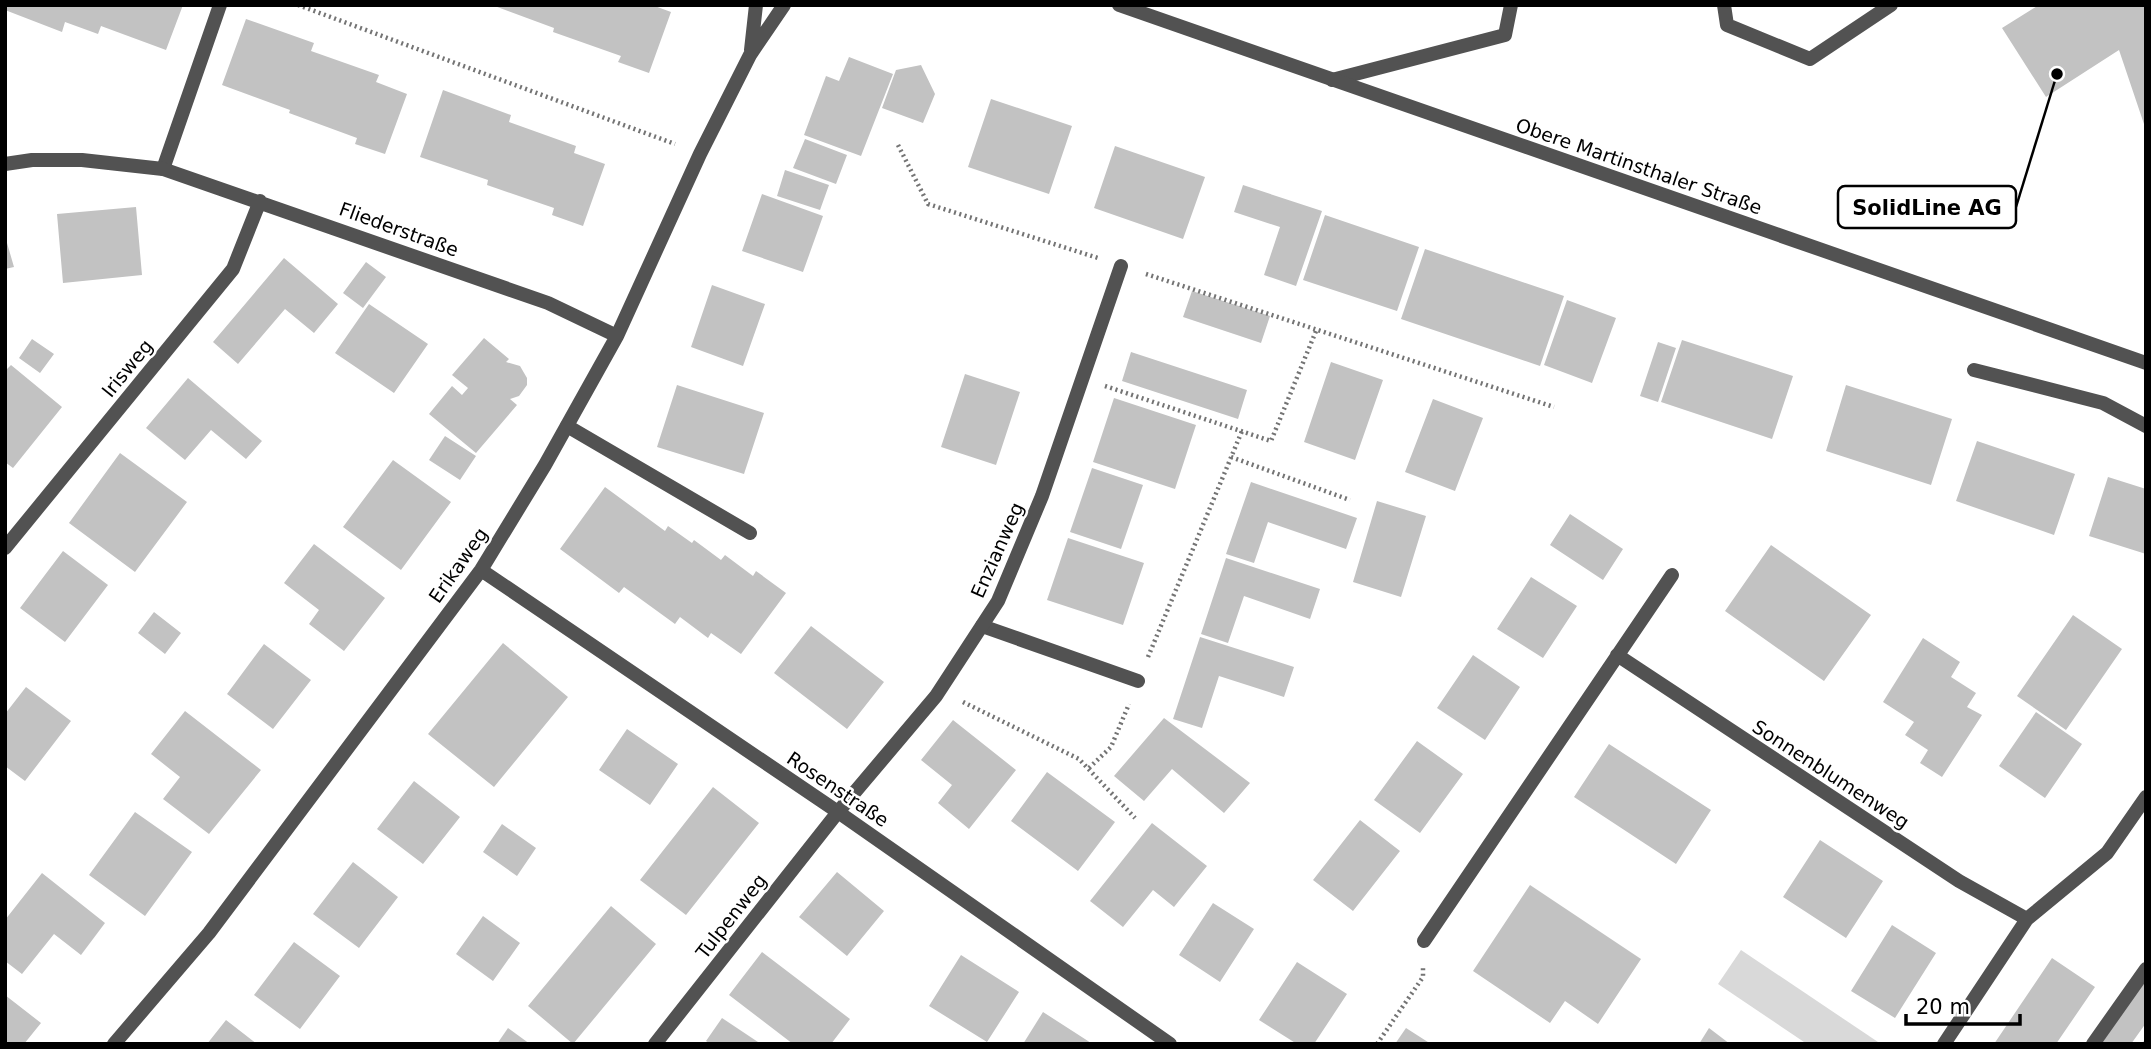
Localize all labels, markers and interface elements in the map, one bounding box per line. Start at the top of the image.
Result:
street label: Obere Martinsthaler Straße [1513,113,1765,219]
callout: SolidLine AG [1838,186,2016,228]
text: SolidLine AG [1852,196,2002,220]
street label: Fliederstraße [336,197,462,261]
street label: Irisweg [97,335,157,401]
street label: Enzianweg [966,499,1028,601]
street label: Erikaweg [424,523,492,607]
street label: Sonnenblumenweg [1749,715,1913,833]
street label: Rosenstraße [783,747,893,831]
street label: Tulpenweg [691,869,771,963]
scale bar [1906,982,2020,1026]
text: 20 m [1916,995,1970,1019]

